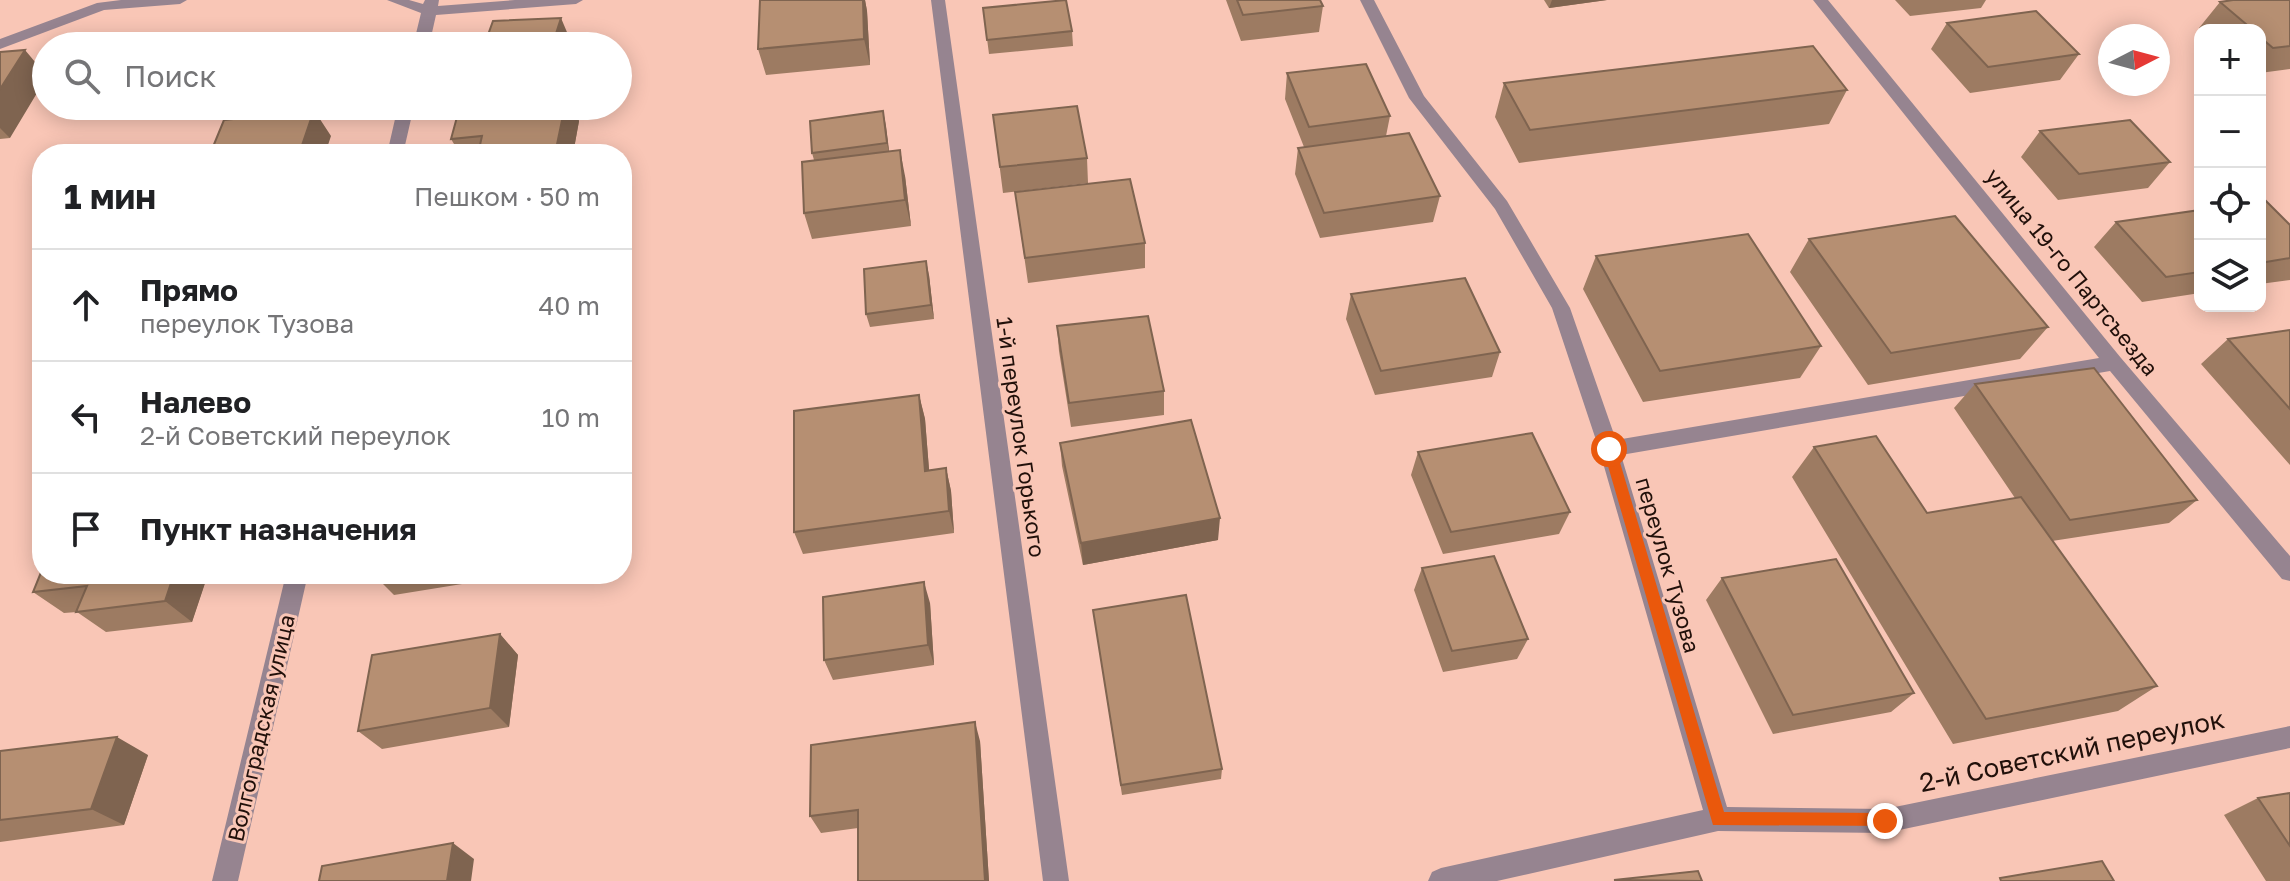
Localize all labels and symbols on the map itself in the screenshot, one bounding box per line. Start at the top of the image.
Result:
north arrow [2098,24,2170,96]
street label: улица 19-го Партсъезда [1980,163,2164,381]
street label: 1-й переулок Горького [991,315,1052,559]
route start [1591,431,1627,467]
street label: переулок Тузова [1631,474,1706,656]
street label: Волгоградская улица [221,612,300,844]
street label: 2-й Советский переулок [1917,703,2227,798]
route end [1867,803,1903,839]

